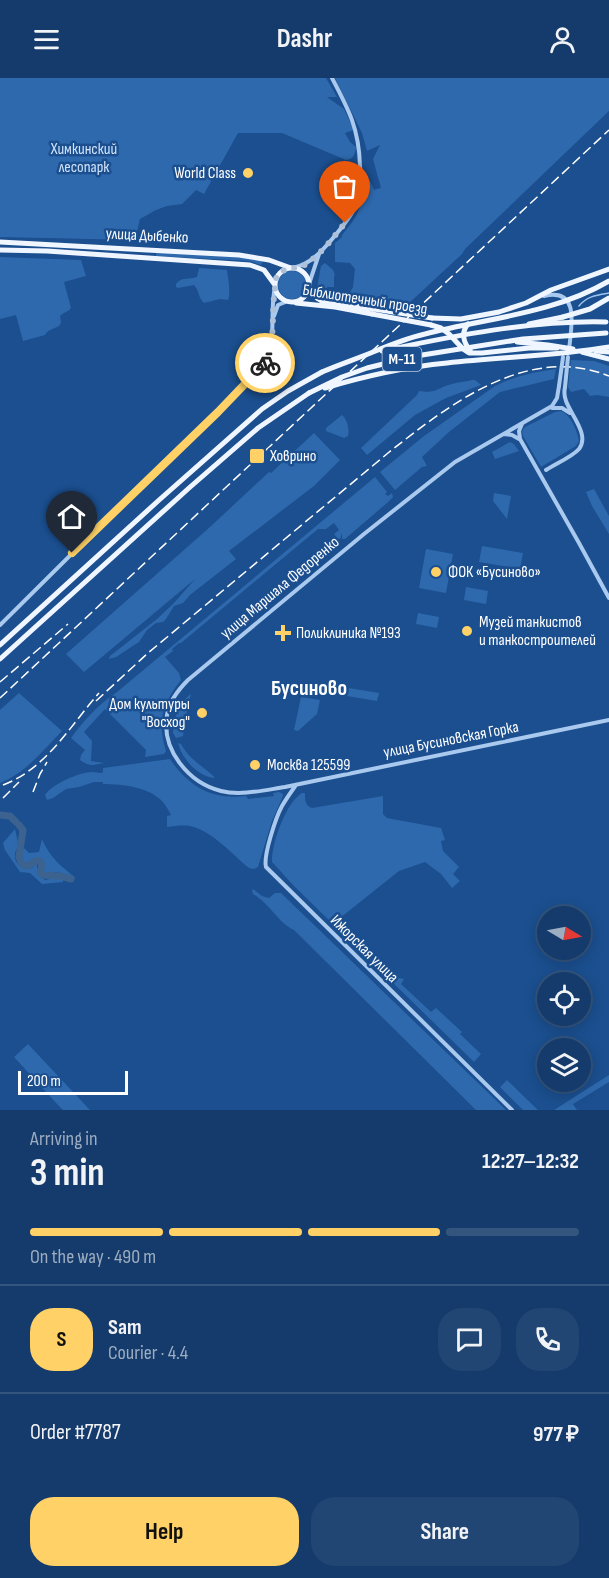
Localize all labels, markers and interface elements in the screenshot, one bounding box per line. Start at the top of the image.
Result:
icon: menu [30,23,63,56]
text: Dashr [277,23,332,55]
icon: person [546,23,579,56]
park label: Химкинский лесопарк [50,140,117,177]
pin [319,161,370,223]
place label: World Class [174,164,236,183]
marker: World Class [241,166,255,180]
icon: bag [328,170,361,203]
street label: улица Дыбенко [105,224,189,248]
street label: Библиотечный проезд [301,281,429,319]
courier [235,333,295,393]
icon: bike [249,347,282,380]
road number: М-11 [382,347,422,371]
marker: Ховрино [248,447,266,465]
place label: Ховрино [269,447,316,466]
pin [46,491,97,553]
icon: home [55,500,88,533]
street label: улица Маршала Федоренко [217,533,343,643]
place label: ФОК «Бусиново» [448,563,541,582]
marker: ФОК «Бусиново» [429,565,443,579]
place label: Музей танкистов и танкостроителей [479,613,596,650]
marker: Поликлиника №193 [274,624,292,642]
place label: Поликлиника №193 [296,624,401,643]
marker: Музей танкистов и танкостроителей [460,624,474,638]
district label: Бусиново [271,675,347,702]
place label: Дом культуры "Восход" [109,695,190,732]
marker: Дом культуры "Восход" [195,706,209,720]
street label: улица Бусиновская Горка [382,718,520,762]
place label: Москва 125599 [267,756,350,775]
marker: Москва 125599 [248,758,262,772]
north arrow [537,906,591,960]
map controls [537,906,591,1092]
street label: Ижорская улица [326,911,402,987]
button: locate [537,972,591,1026]
button: layers [537,1038,591,1092]
scale bar [18,1068,128,1096]
text: 200 m [27,1072,61,1091]
text: Arriving in [30,1127,98,1151]
text: 12:27–12:32 [482,1148,579,1175]
text: 3 min [30,1150,105,1197]
text: On the way · 490 m [30,1245,156,1269]
button: chat [438,1308,501,1371]
button: phone [516,1308,579,1371]
text: Sam [108,1314,142,1341]
text: S [57,1326,66,1353]
text: Courier · 4.4 [108,1341,188,1365]
text: Order #7787 [30,1419,121,1446]
text: 977 ₽ [533,1421,579,1448]
button: Help [30,1497,299,1566]
button: Share [311,1497,579,1566]

